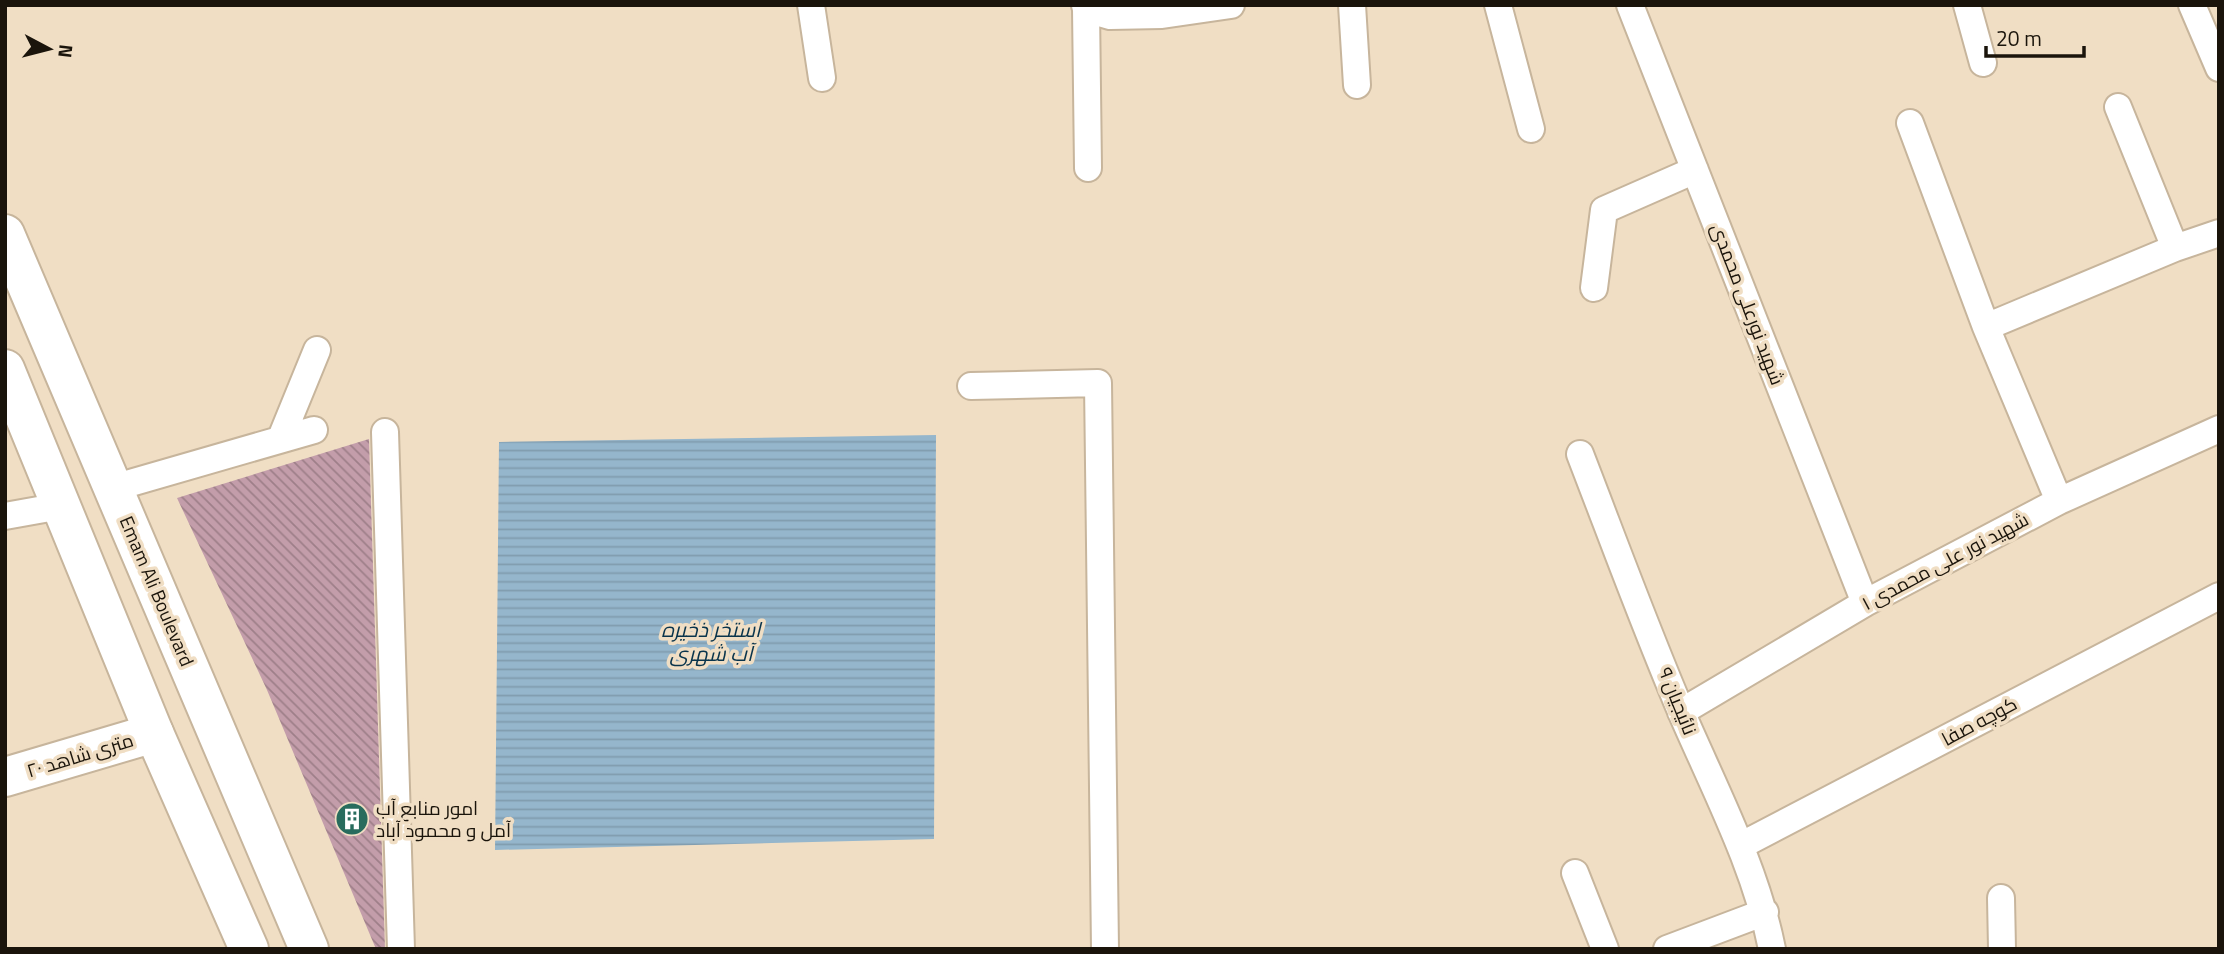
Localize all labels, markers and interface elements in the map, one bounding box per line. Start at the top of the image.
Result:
north arrow [14,14,84,84]
scale bar [1986,14,2084,58]
text: 20 m [1996,22,2042,54]
text: N [51,43,82,59]
street label: شهید نورعلی محمدی [1704,219,1793,389]
street label: شهید نور علی محمدی ۱ [1856,504,2033,617]
street label: Emam Ali Boulevard [113,511,202,670]
water label: استخر ذخیره آب شهری [661,613,763,669]
street label: نائیجیان ۹ [1652,663,1705,739]
street label: کوچه صفا [1936,689,2022,753]
street label: ۲۰ متری شاهد [23,725,137,785]
place label: امور منابع آب آمل و محمود آباد [376,793,511,844]
building icon: امور منابع آب آمل و محمود آباد [333,800,371,838]

